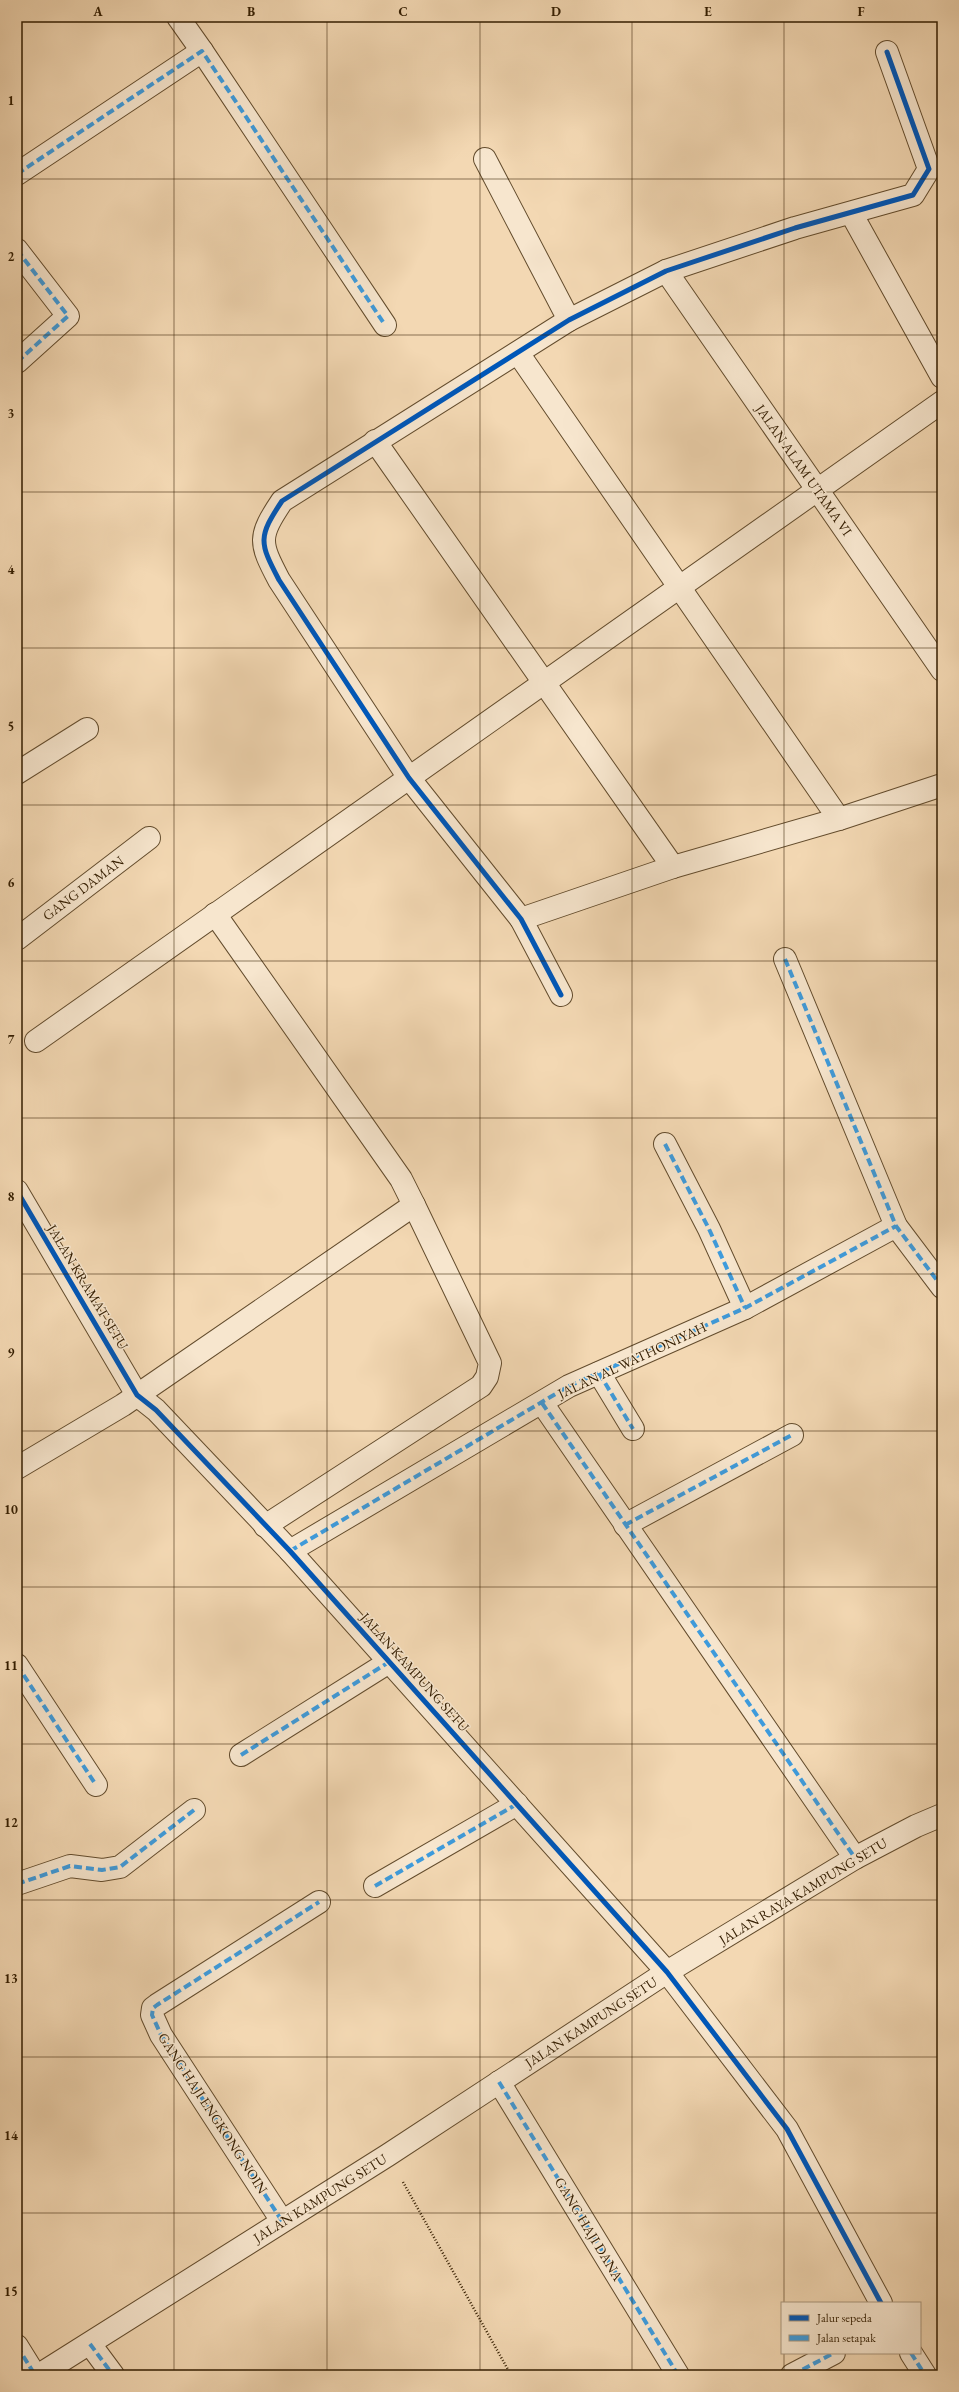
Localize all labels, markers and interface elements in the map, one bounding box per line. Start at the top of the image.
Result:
text: A [92,3,103,20]
text: B [247,3,255,20]
text: C [398,3,408,20]
text: D [551,3,561,20]
text: E [704,3,712,20]
text: F [857,3,865,20]
text: 1 [8,92,15,109]
text: 2 [8,248,15,265]
street label: JALAN ALAM UTAMA VI [751,400,856,540]
text: 3 [8,405,15,422]
text: 4 [8,561,15,578]
text: 5 [8,718,14,735]
street label: GANG DAMAN [39,852,127,924]
text: 6 [8,874,15,891]
text: 7 [8,1031,15,1048]
text: 8 [8,1188,15,1205]
street label: JALAN KRAMAT SETU [43,1220,133,1354]
street label: JALAN AL WATHONIYAH [554,1318,709,1403]
text: 9 [8,1344,15,1361]
text: 10 [4,1501,18,1518]
street label: JALAN KAMPUNG SETU [356,1608,474,1736]
text: 11 [4,1657,18,1674]
text: 12 [4,1814,18,1831]
street label: JALAN RAYA KAMPUNG SETU [715,1833,891,1949]
text: 13 [4,1970,18,1987]
street label: JALAN KAMPUNG SETU [521,1972,661,2072]
street label: GANG HAJI ENGKONG NOIN [154,2029,272,2197]
text: 14 [4,2127,18,2144]
street label: JALAN KAMPUNG SETU [249,2149,391,2247]
street label: GANG HAJI DANA [551,2174,627,2284]
text: 15 [4,2283,18,2300]
legend [781,2302,921,2354]
text: Jalur sepeda [816,2310,872,2326]
text: Jalan setapak [816,2330,876,2346]

